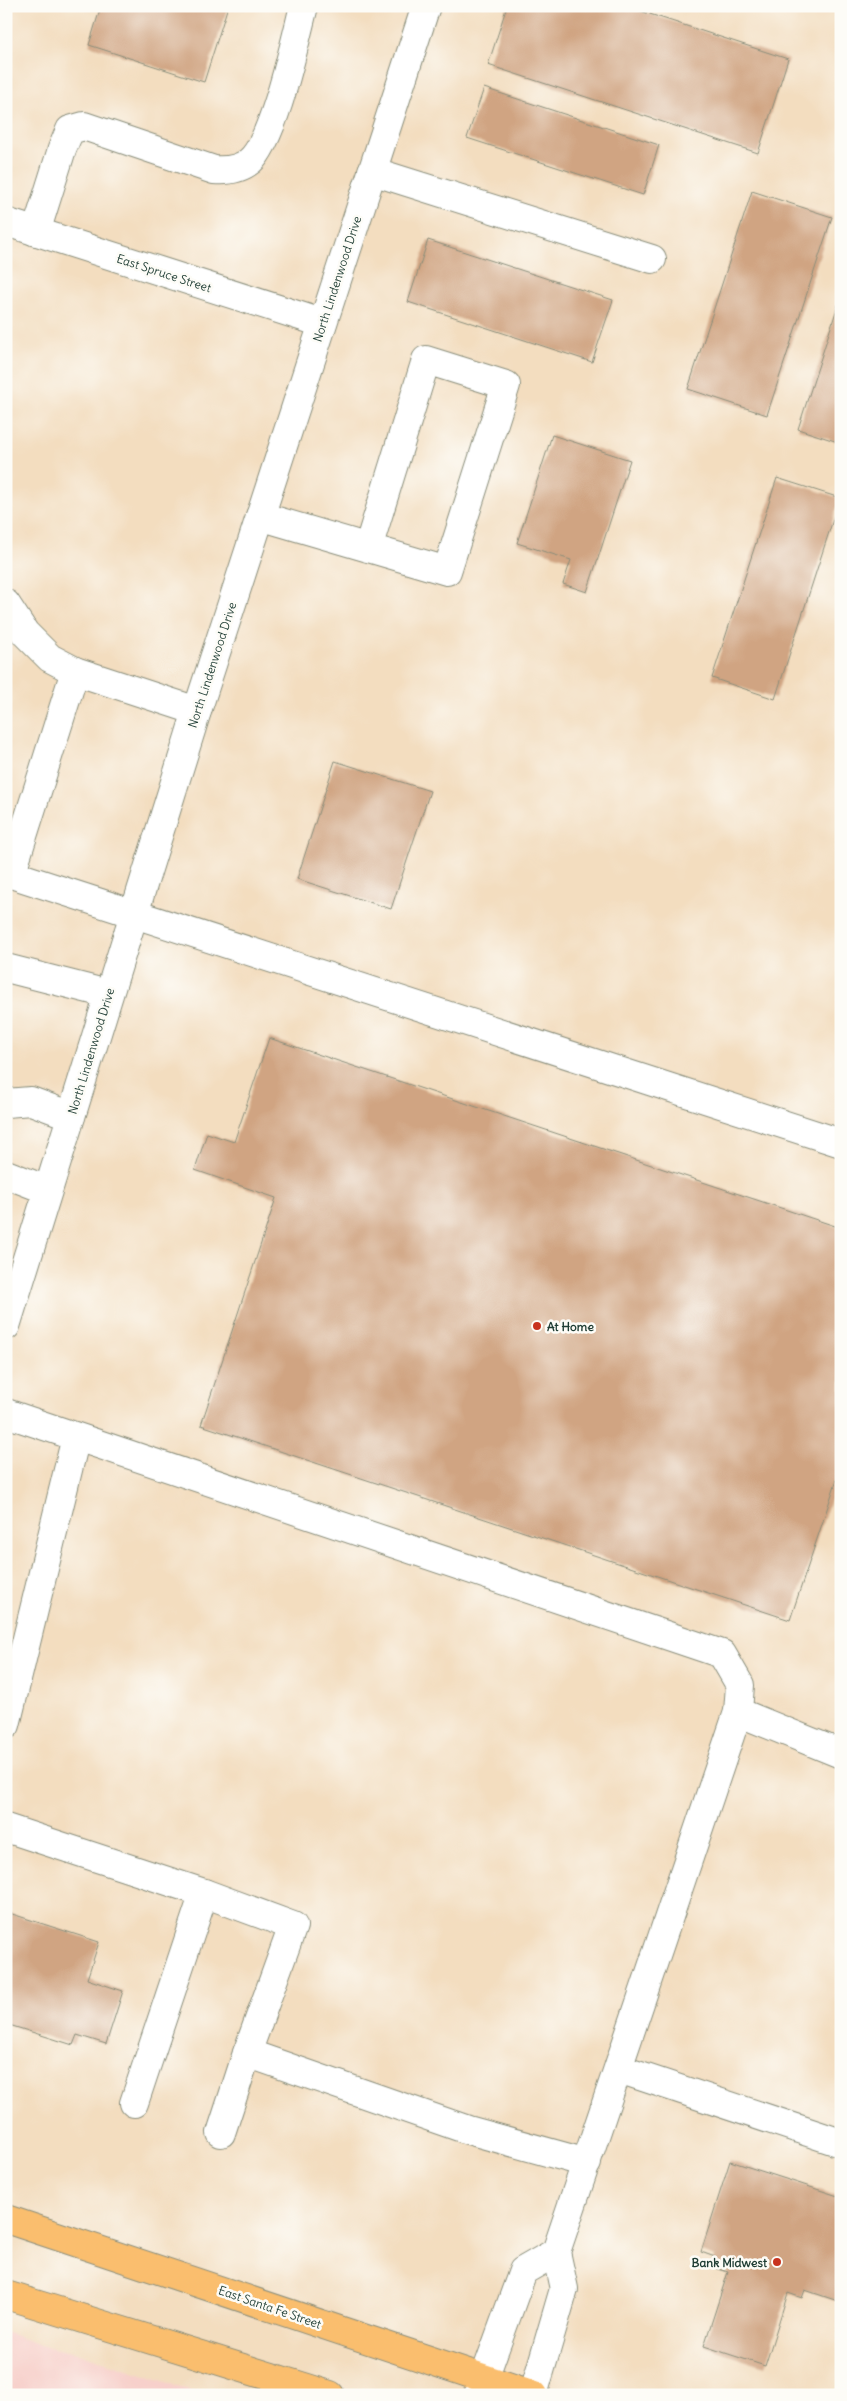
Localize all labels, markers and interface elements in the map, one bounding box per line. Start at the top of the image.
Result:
street label: North Lindenwood Drive [310,214,364,344]
street label: East Spruce Street [115,251,213,295]
street label: North Lindenwood Drive [185,600,239,730]
street label: North Lindenwood Drive [65,986,117,1116]
place label: At Home [547,1319,594,1334]
marker: At Home [531,1320,543,1332]
place label: Bank Midwest [692,2255,768,2270]
marker: Bank Midwest [771,2256,783,2268]
street label: East Santa Fe Street [217,2282,323,2332]

